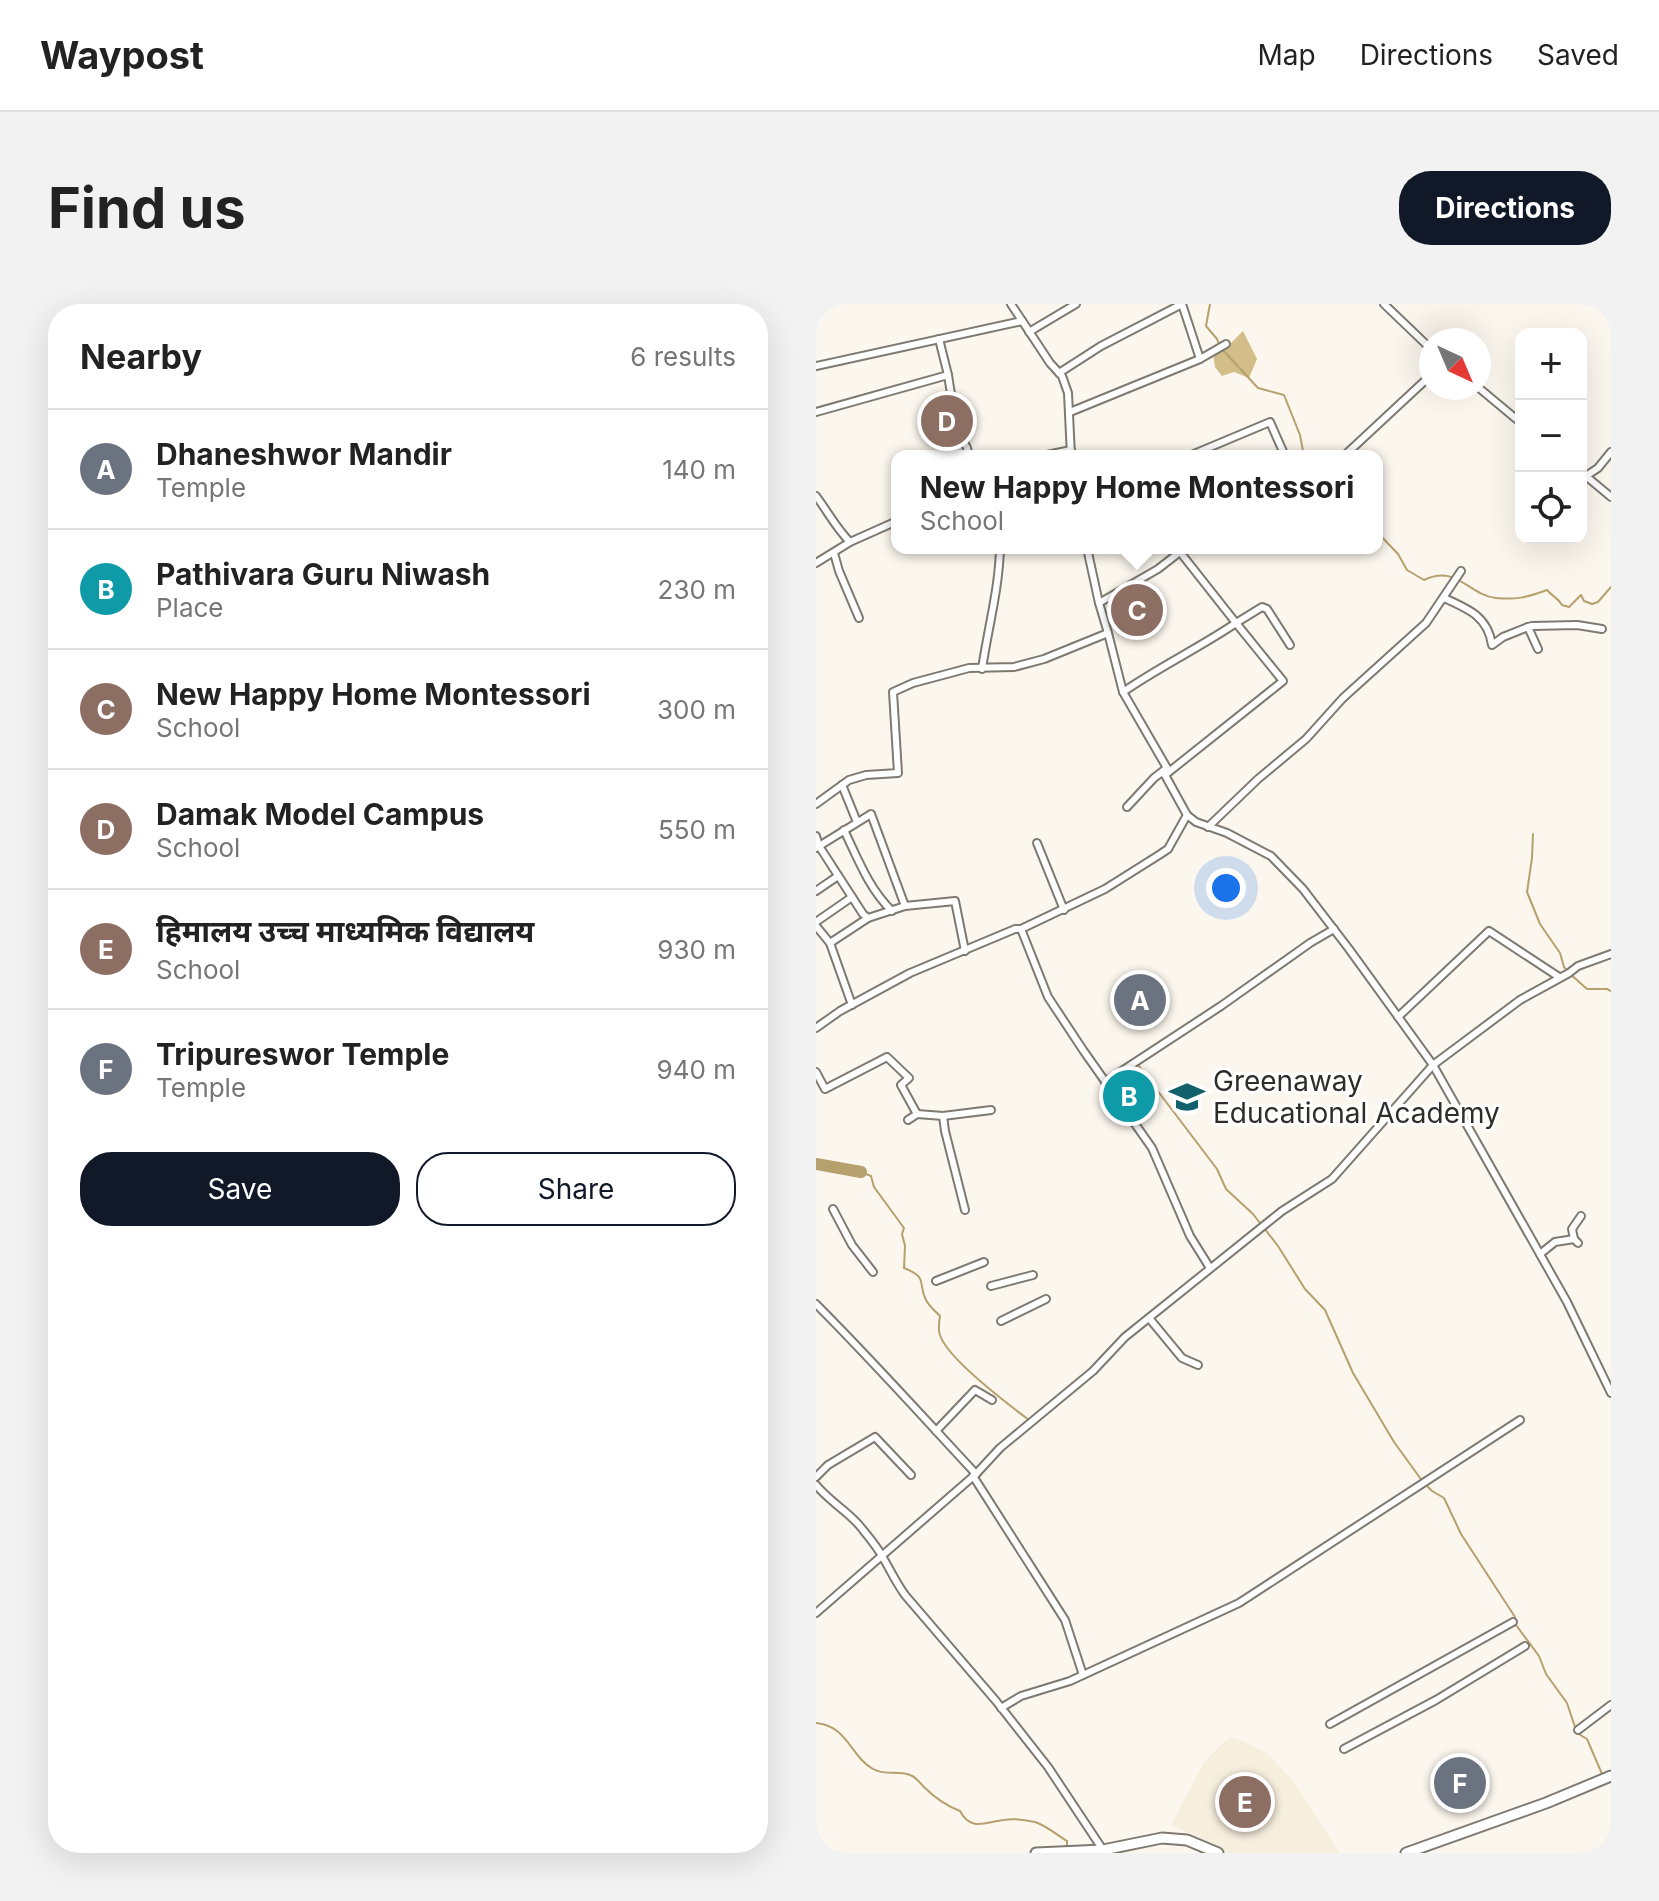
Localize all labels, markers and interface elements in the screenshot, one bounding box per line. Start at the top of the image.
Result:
text: Waypost [40,32,204,78]
text: Map [1257,38,1316,72]
text: Directions [1360,38,1493,72]
text: Saved [1537,38,1619,72]
button: Directions [1399,171,1611,245]
text: Find us [48,174,246,242]
north arrow [1419,328,1491,400]
map controls [1515,328,1587,544]
button: + [1515,328,1587,400]
text: Nearby [80,336,202,377]
text: 6 results [630,341,736,372]
pin: D [921,391,973,451]
button: − [1515,400,1587,472]
text: Dhaneshwor Mandir [156,436,452,472]
popup [891,450,1383,554]
text: A [96,454,116,485]
text: 140 m [662,454,736,485]
text: New Happy Home Montessori [920,469,1354,505]
text: Temple [156,472,246,503]
button: locate [1515,472,1587,544]
text: School [920,505,1004,536]
text: Pathivara Guru Niwash [156,556,490,592]
text: B [97,574,115,605]
text: 230 m [658,574,736,605]
pin: C [1111,580,1163,640]
text: Place [156,592,224,623]
text: New Happy Home Montessori [156,676,591,712]
text: C [96,694,116,725]
text: 300 m [657,694,736,725]
text: School [156,712,240,743]
text: Damak Model Campus [156,796,484,832]
text: D [97,814,115,845]
text: 550 m [658,814,736,845]
text: School [156,832,240,863]
your location [1206,868,1246,908]
text: हिमालय उच्च माध्यमिक विद्यालय [156,913,534,949]
text: E [98,934,114,965]
text: 930 m [657,934,736,965]
text: School [156,954,240,985]
pin: A [1114,970,1166,1030]
text: Tripureswor Temple [156,1036,449,1072]
text: F [98,1054,114,1085]
text: 940 m [657,1054,736,1085]
place label: Greenaway Educational Academy [1213,1064,1500,1130]
pin: B [1103,1066,1155,1126]
text: Temple [156,1072,246,1103]
school or university icon: Greenaway Educational Academy [1168,1078,1206,1116]
button: Save [80,1152,400,1226]
button: Share [416,1152,736,1226]
pin: F [1434,1753,1486,1813]
pin: E [1219,1772,1271,1832]

